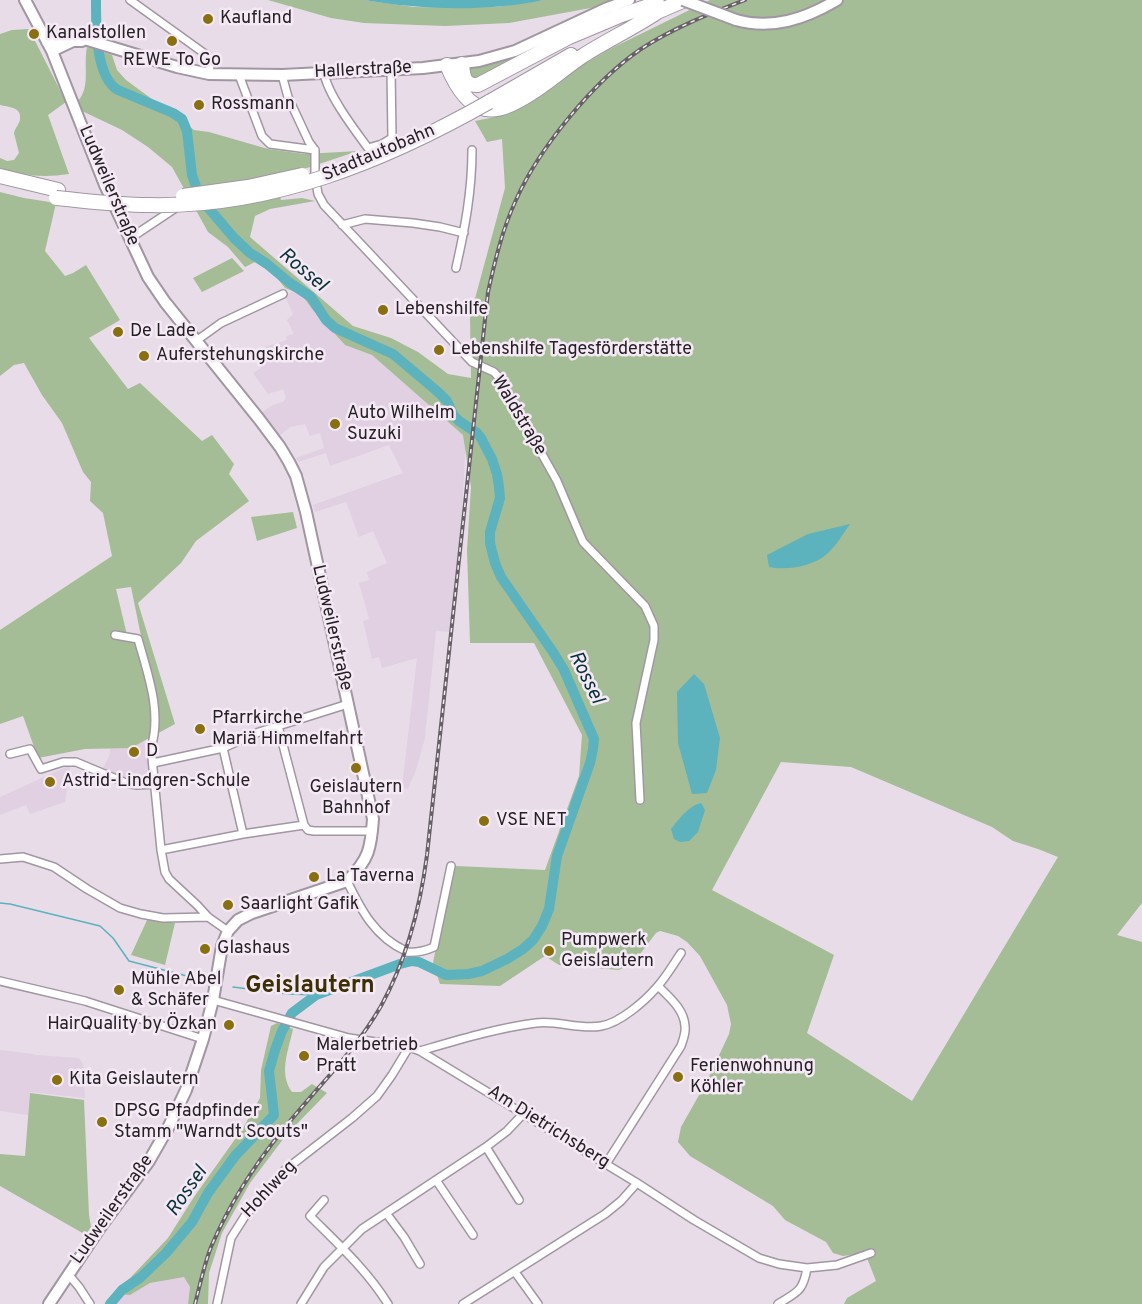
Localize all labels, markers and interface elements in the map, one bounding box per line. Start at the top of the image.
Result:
place label: Kaufland [220,8,292,30]
marker: Kaufland [201,12,215,26]
place label: Kanalstollen [46,23,146,45]
marker: Kanalstollen [27,27,41,41]
marker: REWE To Go [165,34,179,48]
place label: REWE To Go [123,50,221,72]
street label: Hallerstraße [314,58,412,84]
place label: Rossmann [211,94,295,116]
marker: Rossmann [192,98,206,112]
street label: Stadtautobahn [319,121,439,187]
street label: Ludweilerstraße [73,123,143,249]
water label: Rossel [273,244,331,298]
place label: Lebenshilfe [395,299,488,321]
marker: Lebenshilfe [376,303,390,317]
place label: De Lade [130,321,196,343]
marker: De Lade [111,325,125,339]
place label: Lebenshilfe Tagesförderstätte [451,339,692,361]
marker: Lebenshilfe Tagesförderstätte [432,343,446,357]
place label: Auferstehungskirche [156,345,324,367]
marker: Auferstehungskirche [137,349,151,363]
street label: Waldstraße [486,372,550,460]
place label: Auto Wilhelm Suzuki [347,403,455,446]
marker: Auto Wilhelm Suzuki [328,417,342,431]
street label: Ludweilerstraße [306,563,356,693]
water label: Rossel [562,648,608,708]
place label: Pfarrkirche Mariä Himmelfahrt [212,708,363,750]
marker: Pfarrkirche Mariä Himmelfahrt [193,722,207,736]
place label: D [146,741,158,763]
marker: D [127,745,141,759]
marker: Geislautern Bahnhof [349,761,363,775]
place label: Astrid-Lindgren-Schule [62,771,250,793]
marker: Astrid-Lindgren-Schule [43,775,57,789]
place label: Geislautern Bahnhof [310,777,402,820]
place label: VSE NET [496,810,567,832]
marker: VSE NET [477,814,491,828]
place label: La Taverna [326,866,414,888]
marker: La Taverna [307,870,321,884]
place label: Saarlight Gafik [240,894,359,916]
marker: Saarlight Gafik [221,898,235,912]
place label: Pumpwerk Geislautern [561,930,654,972]
place label: Glashaus [217,938,290,960]
marker: Glashaus [198,942,212,956]
marker: Pumpwerk Geislautern [542,944,556,958]
place label: Mühle Abel & Schäfer [131,969,221,1012]
district label: Geislautern [245,973,375,1001]
marker: Mühle Abel & Schäfer [112,983,126,997]
place label: HairQuality by Özkan [47,1014,217,1036]
marker: HairQuality by Özkan [222,1018,236,1032]
place label: Malerbetrieb Pratt [316,1035,418,1078]
marker: Malerbetrieb Pratt [297,1049,311,1063]
place label: Ferienwohnung Köhler [690,1056,814,1098]
place label: Kita Geislautern [69,1069,199,1091]
marker: Ferienwohnung Köhler [671,1070,685,1084]
marker: Kita Geislautern [50,1073,64,1087]
street label: Am Dietrichsberg [483,1082,613,1174]
place label: DPSG Pfadpfinder Stamm "Warndt Scouts" [114,1101,308,1144]
marker: DPSG Pfadpfinder Stamm "Warndt Scouts" [95,1115,109,1129]
street label: Ludweilerstraße [67,1151,159,1269]
street label: Hohlweg [238,1157,302,1223]
water label: Rossel [162,1162,214,1222]

